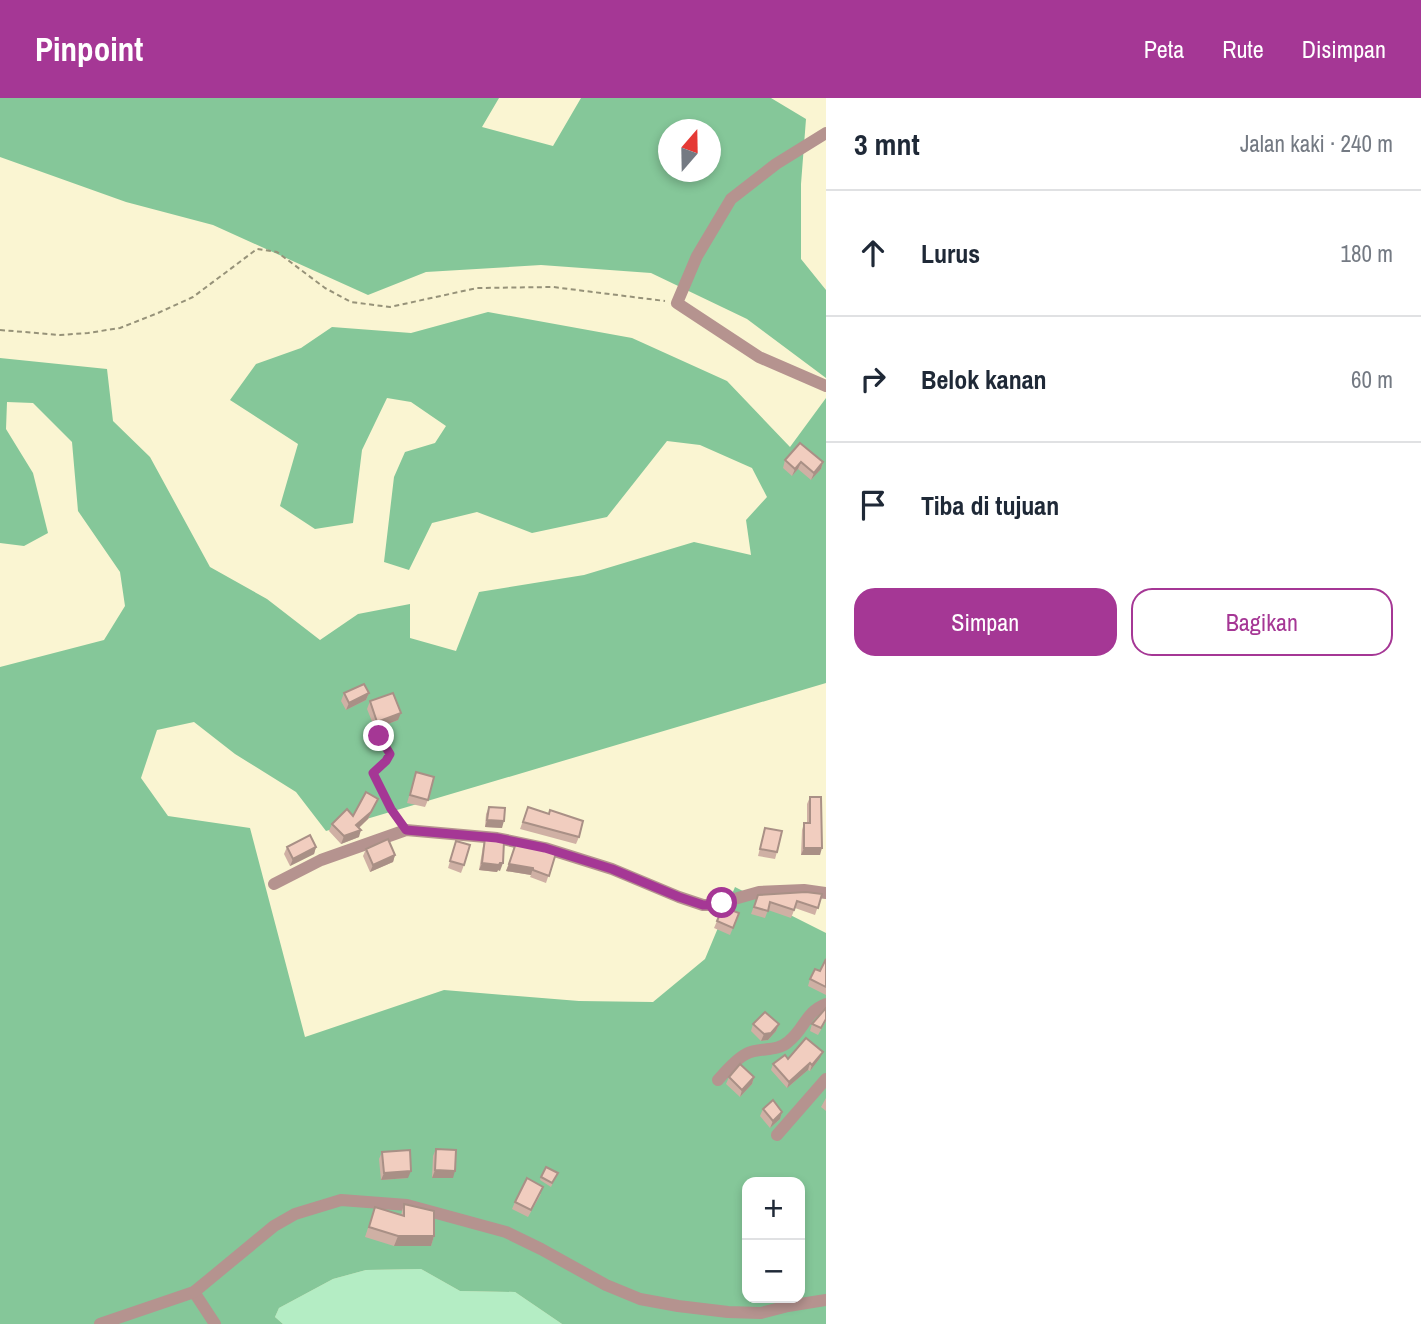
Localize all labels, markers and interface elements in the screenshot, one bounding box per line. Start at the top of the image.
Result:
text: Pinpoint [35,27,143,71]
text: Peta [1144,33,1184,65]
text: Rute [1222,33,1264,65]
text: Disimpan [1302,33,1386,65]
north arrow [658,119,721,182]
text: 3 mnt [854,124,920,164]
text: Jalan kaki · 240 m [1240,128,1393,159]
icon: ahead [854,234,892,272]
text: Lurus [921,236,980,271]
text: 180 m [1341,238,1393,269]
icon: right [854,360,892,398]
text: Belok kanan [921,362,1047,397]
text: 60 m [1351,364,1393,395]
icon: arrive [854,486,892,524]
text: Tiba di tujuan [921,488,1059,523]
button: Simpan [854,588,1117,656]
button: Bagikan [1131,588,1393,656]
route end [363,720,394,751]
route start [706,887,737,918]
map controls [742,1177,805,1303]
button: + [742,1177,805,1240]
button: − [742,1240,805,1303]

